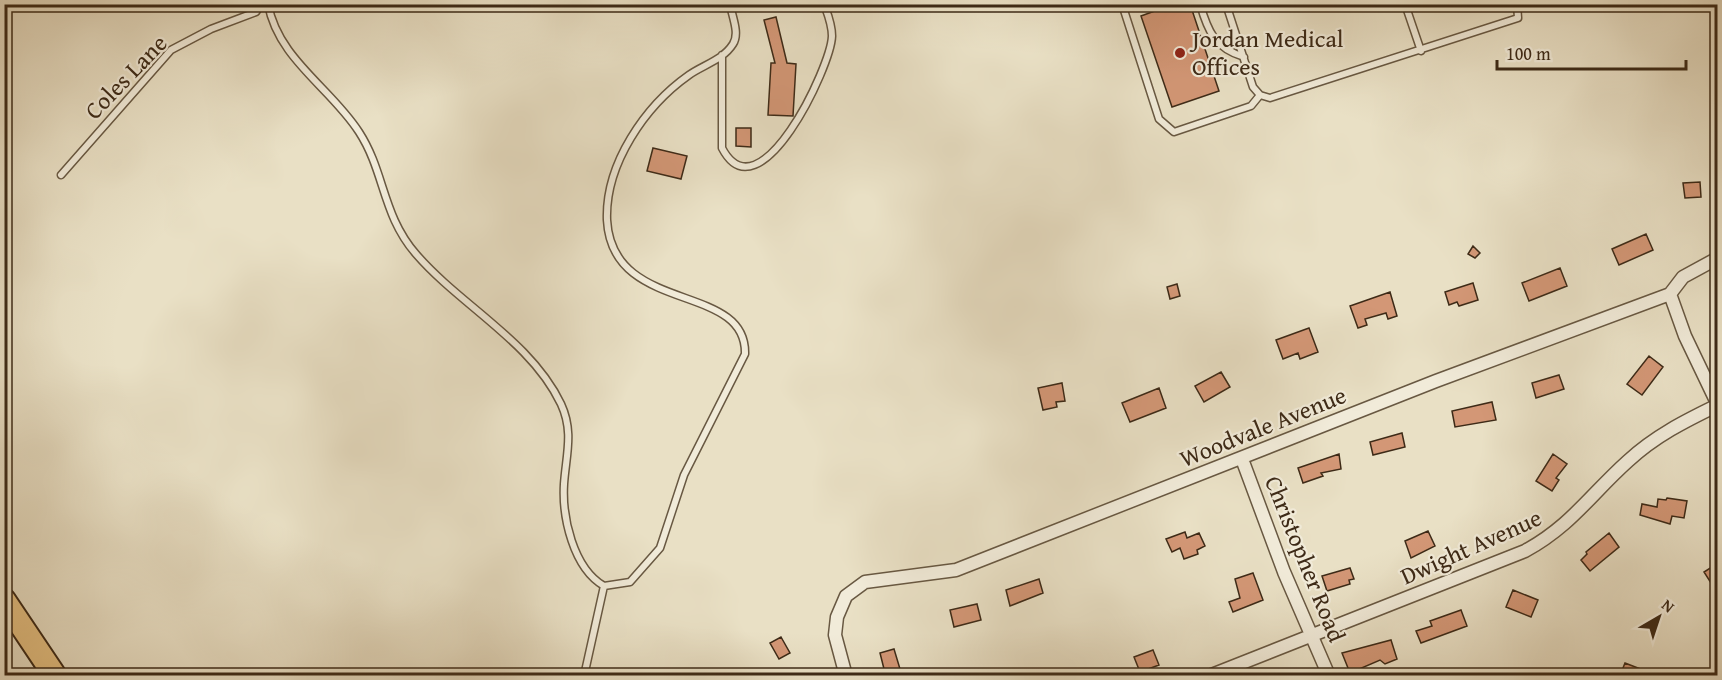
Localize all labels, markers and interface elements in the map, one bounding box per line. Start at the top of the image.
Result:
place label: Jordan Medical Offices [1189,21,1344,84]
street label: Coles Lane [76,26,175,127]
scale bar [1497,33,1686,71]
text: 100 m [1506,40,1551,67]
marker: Jordan Medical Offices [1173,46,1187,60]
street label: Woodvale Avenue [1174,377,1351,476]
street label: Christopher Road [1256,470,1355,647]
street label: Dwight Avenue [1395,500,1547,593]
north arrow [1629,587,1689,647]
text: N [1657,593,1680,618]

